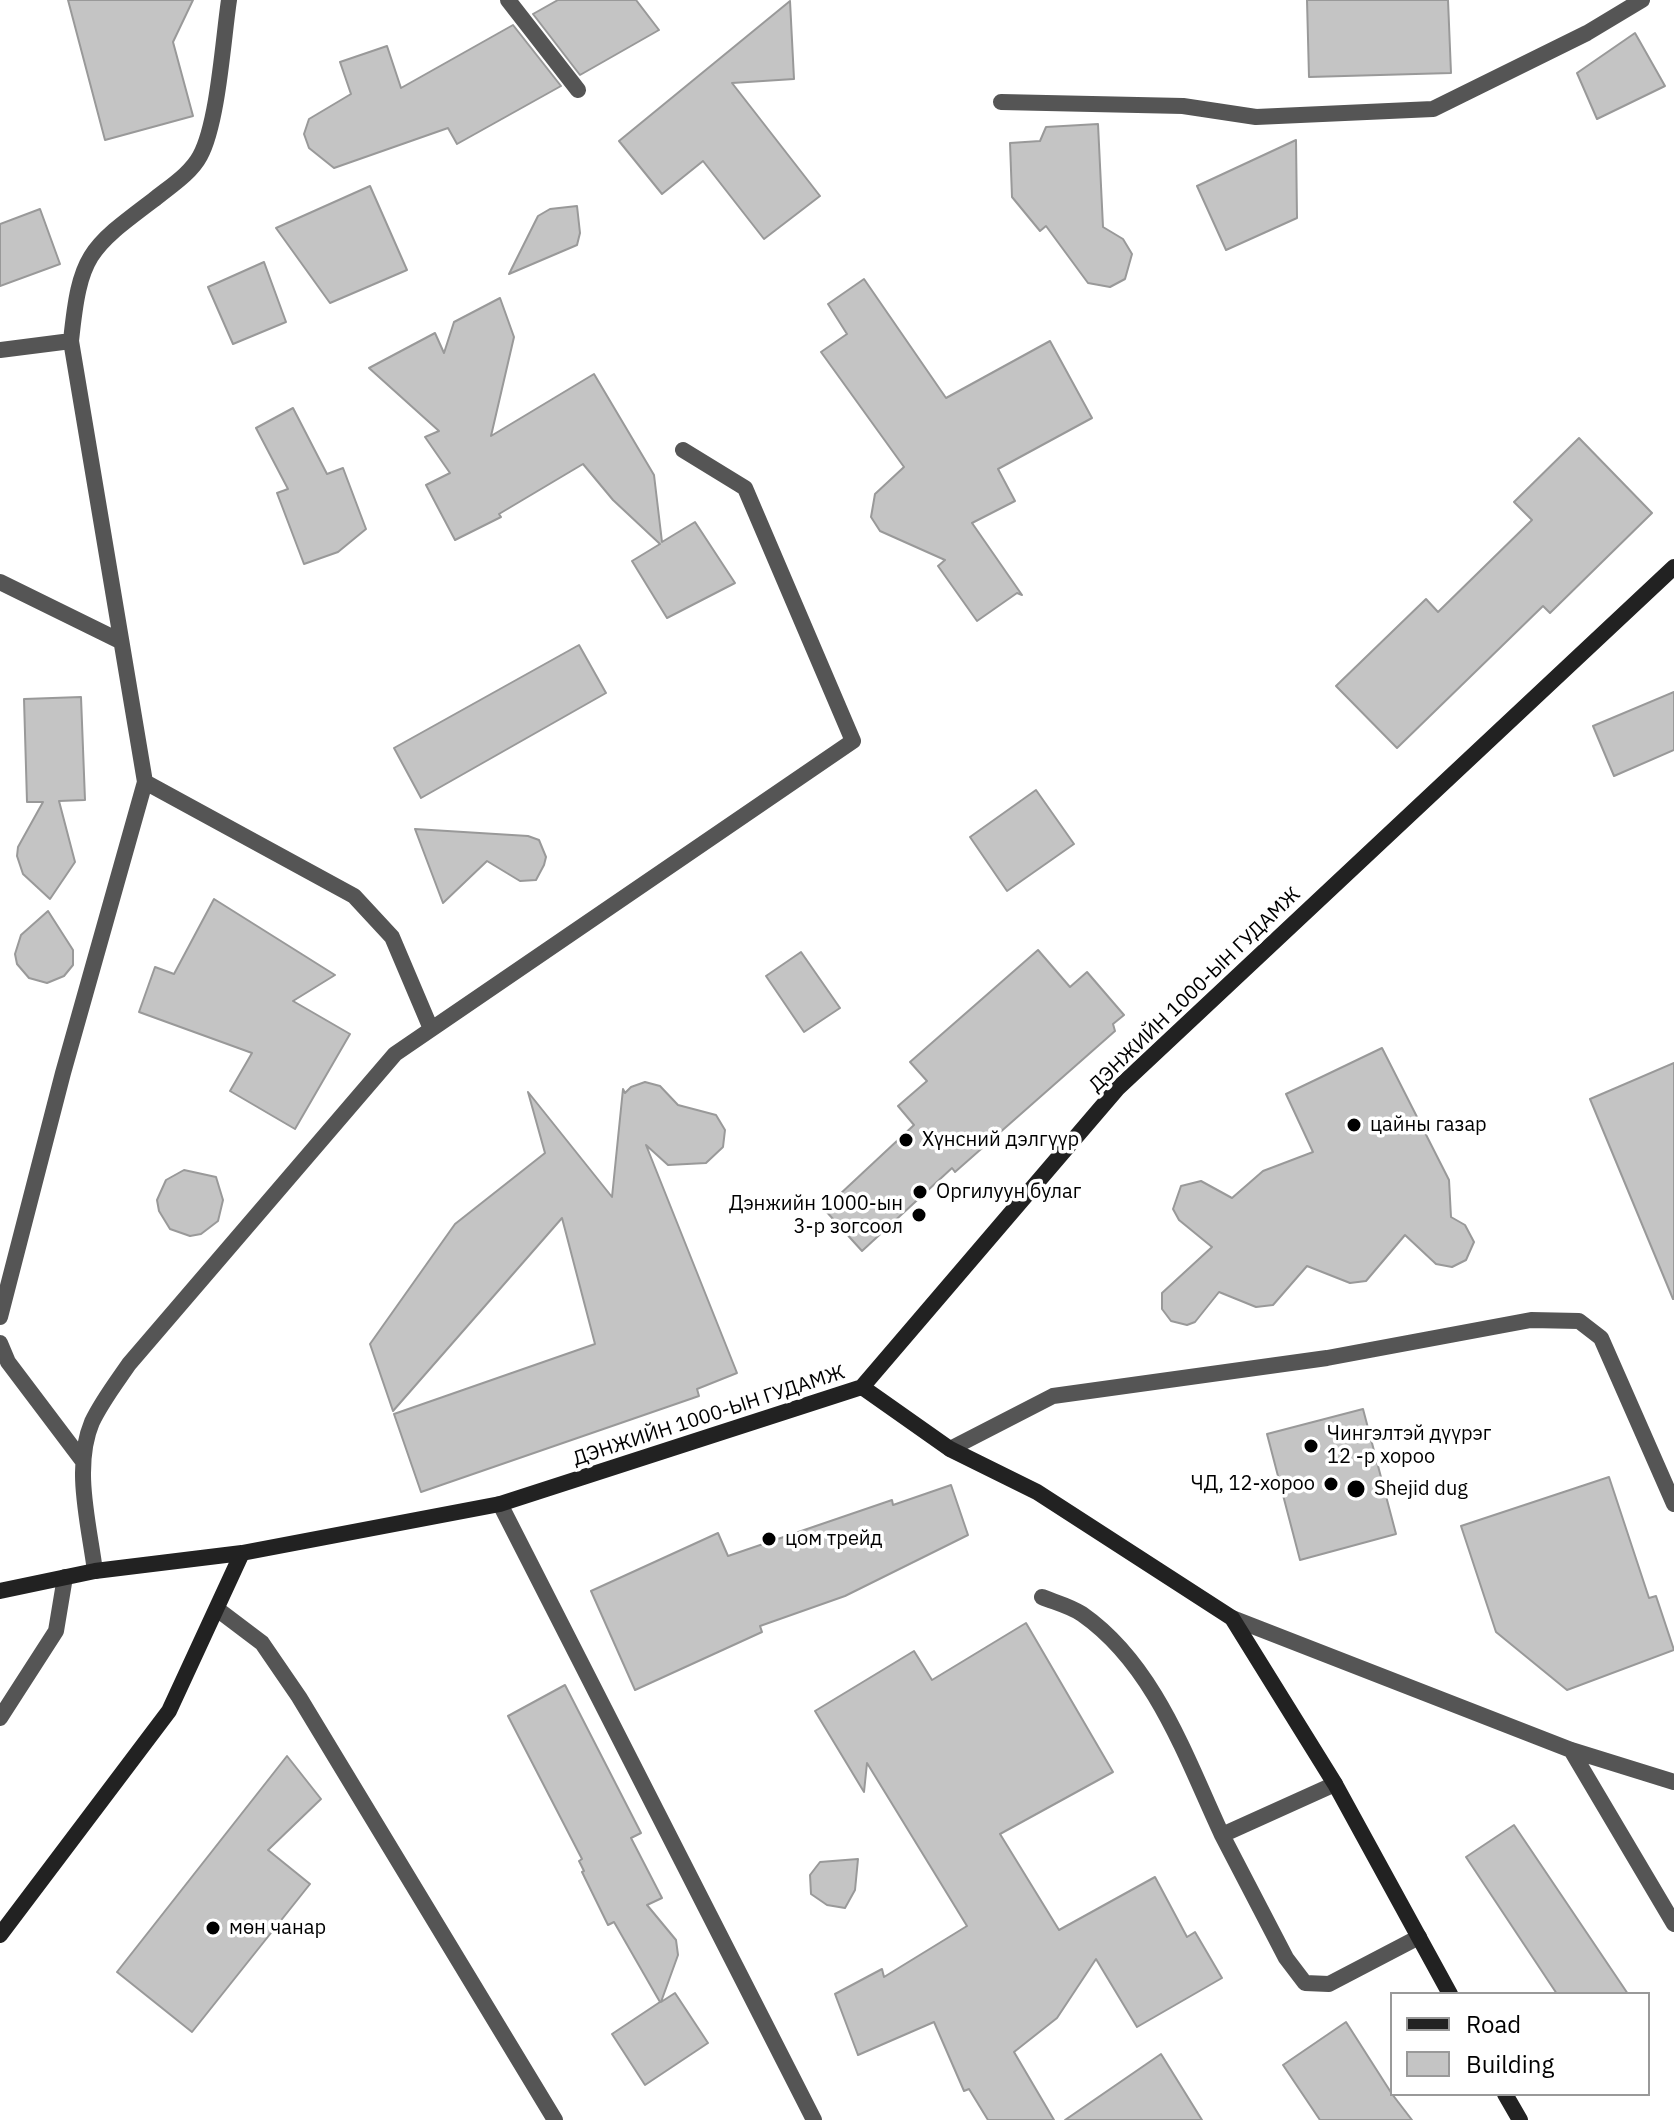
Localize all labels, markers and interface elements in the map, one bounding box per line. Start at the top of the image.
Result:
street label: ДЭНЖИЙН 1000-ЫН ГУДАМЖ [1084,883,1306,1097]
place label: цайны газар [1370,1113,1487,1137]
marker: цайны газар [1345,1116,1363,1134]
place label: Хүнсний дэлгүүр [922,1128,1079,1152]
marker: Хүнсний дэлгүүр [897,1131,915,1149]
place label: Оргилуун булаг [936,1180,1081,1204]
marker: Оргилуун булаг [911,1183,929,1201]
place label: Дэнжийн 1000-ын 3-р зогсоол [729,1192,903,1239]
marker: Дэнжийн 1000-ын 3-р зогсоол [910,1206,928,1224]
street label: ДЭНЖИЙН 1000-ЫН ГУДАМЖ [570,1361,848,1471]
place label: Чингэлтэй дүүрэг 12 -р хороо [1327,1422,1492,1469]
marker: Чингэлтэй дүүрэг 12 -р хороо [1302,1437,1320,1455]
place label: ЧД, 12-хороо [1191,1472,1315,1496]
marker: ЧД, 12-хороо [1322,1475,1340,1493]
place label: Shejid dug [1374,1477,1468,1501]
marker: Shejid dug [1345,1478,1367,1500]
place label: цом трейд [785,1527,883,1551]
marker: цом трейд [760,1530,778,1548]
place label: мөн чанар [229,1916,326,1940]
marker: мөн чанар [204,1919,222,1937]
legend [1390,1992,1650,2096]
text: Road [1466,2008,1521,2040]
text: Building [1466,2048,1554,2080]

